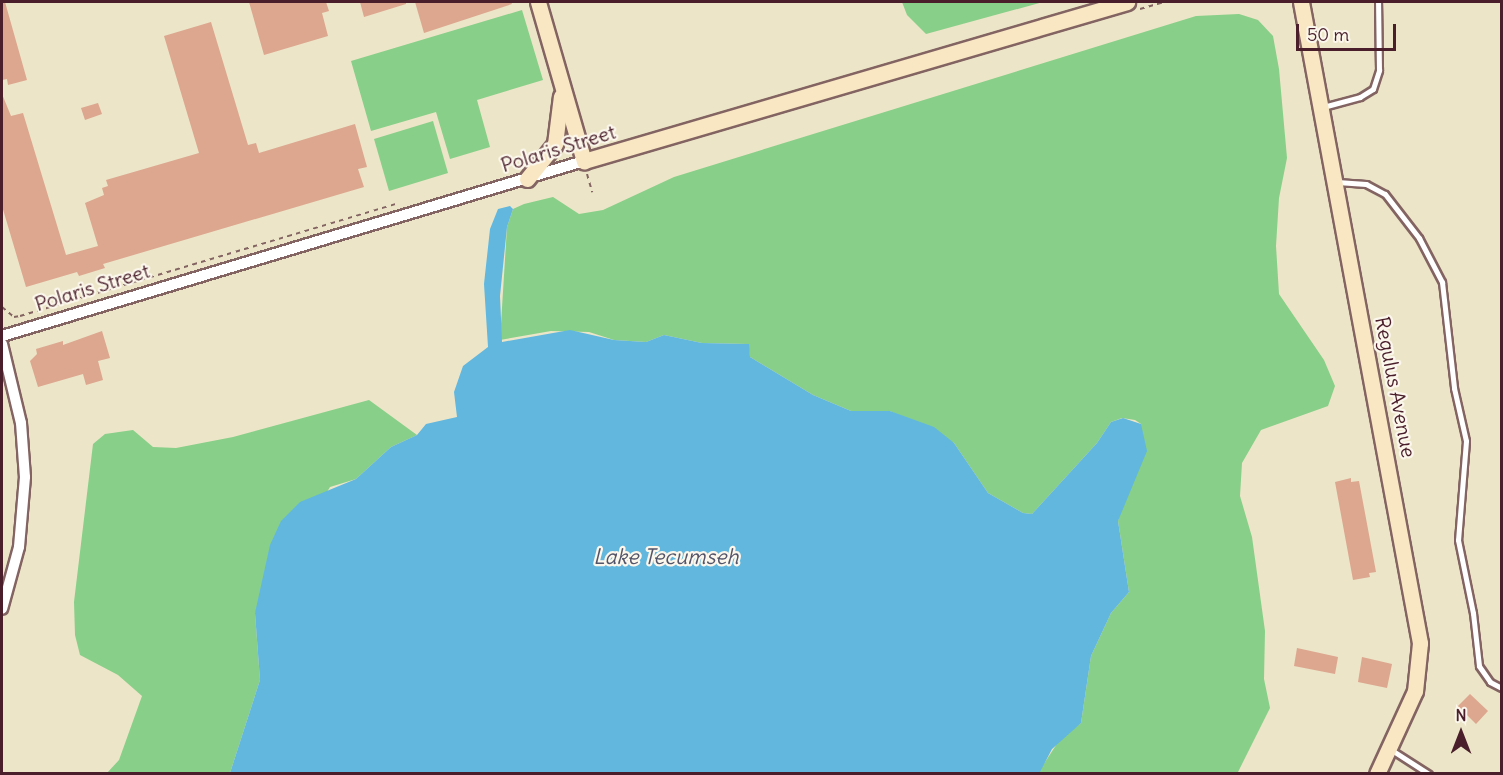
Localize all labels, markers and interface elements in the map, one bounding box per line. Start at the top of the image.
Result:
scale bar [1299,12,1400,50]
text: 50 m [1307,23,1349,46]
street label: Polaris Street [498,119,618,177]
street label: Polaris Street [32,258,152,316]
street label: Regulus Avenue [1371,315,1421,459]
water label: Lake Tecumseh [593,544,739,570]
north arrow [1431,703,1491,763]
text: N [1455,705,1467,725]

